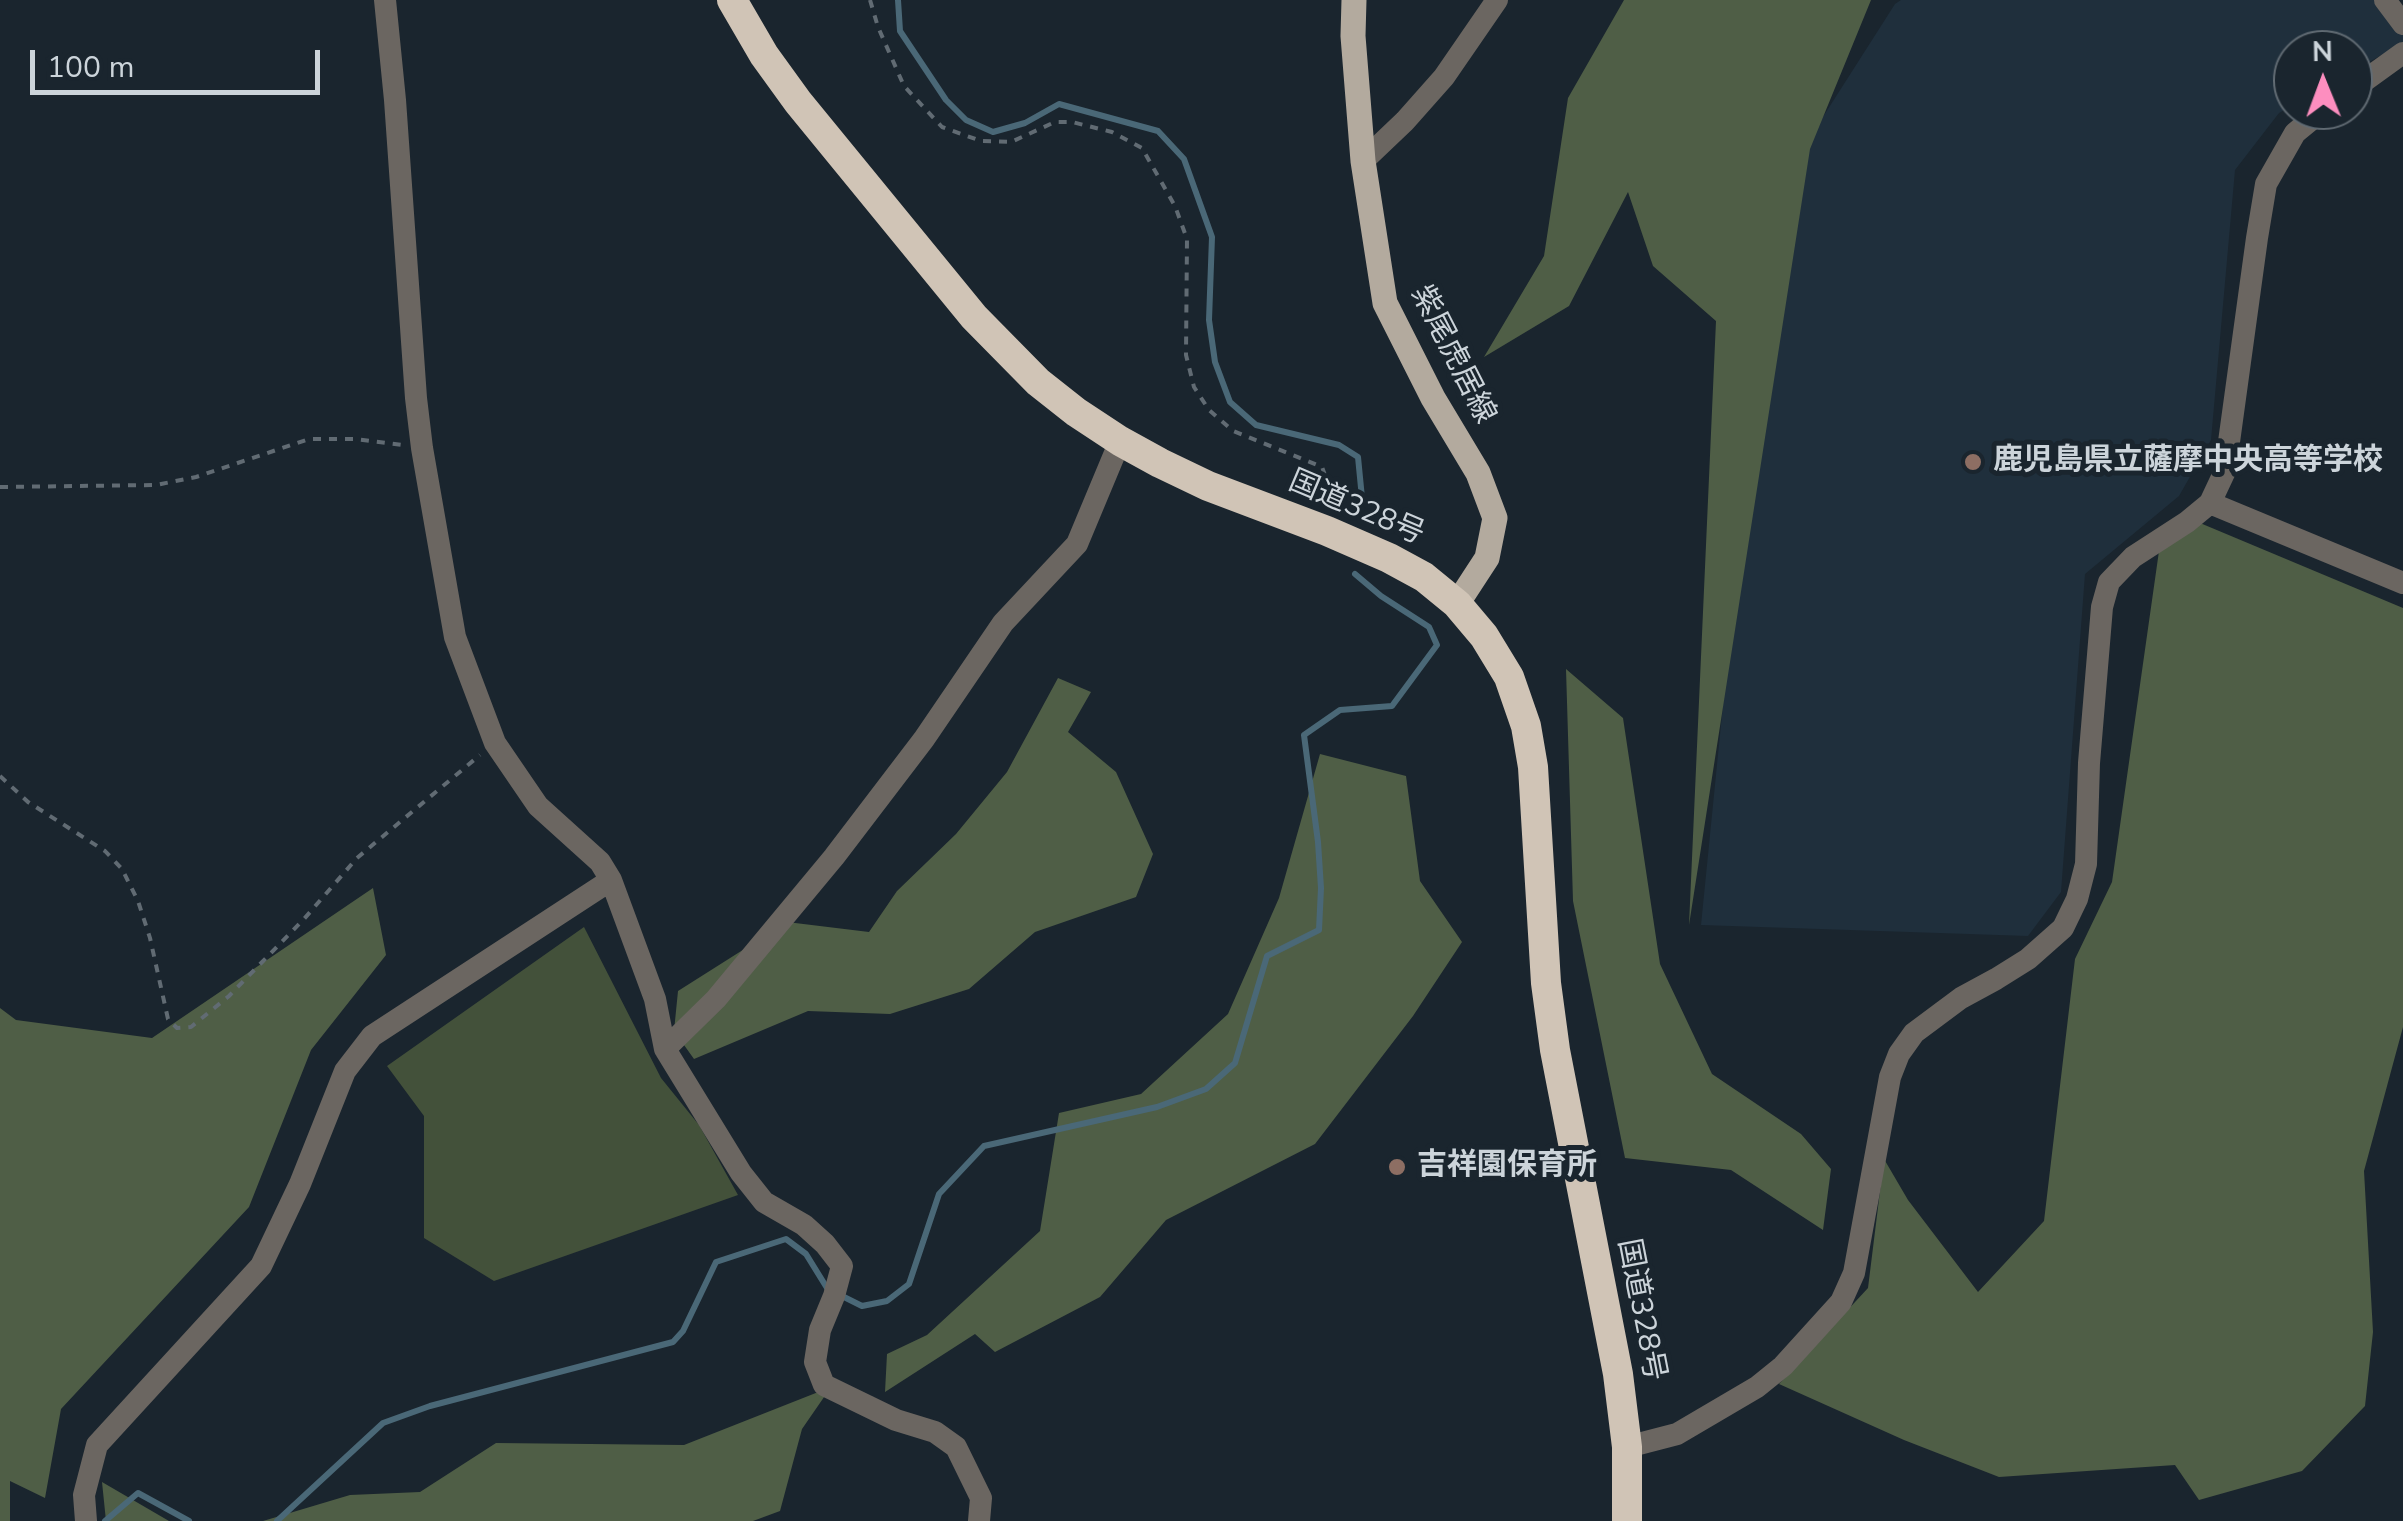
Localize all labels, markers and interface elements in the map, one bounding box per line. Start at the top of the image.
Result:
scale bar [35,30,325,92]
north arrow [2273,30,2373,130]
text: N [2312,33,2333,71]
text: 100 m [47,47,134,88]
street label: 紫尾虎居線 [1402,280,1502,430]
place label: 鹿児島県立薩摩中央高等学校 [1993,444,2383,480]
marker: 鹿児島県立薩摩中央高等学校 [1962,451,1984,473]
street label: 国道328号 [1283,464,1429,554]
place label: 吉祥園保育所 [1417,1149,1597,1185]
marker: 吉祥園保育所 [1386,1156,1408,1178]
street label: 国道328号 [1609,1236,1671,1384]

